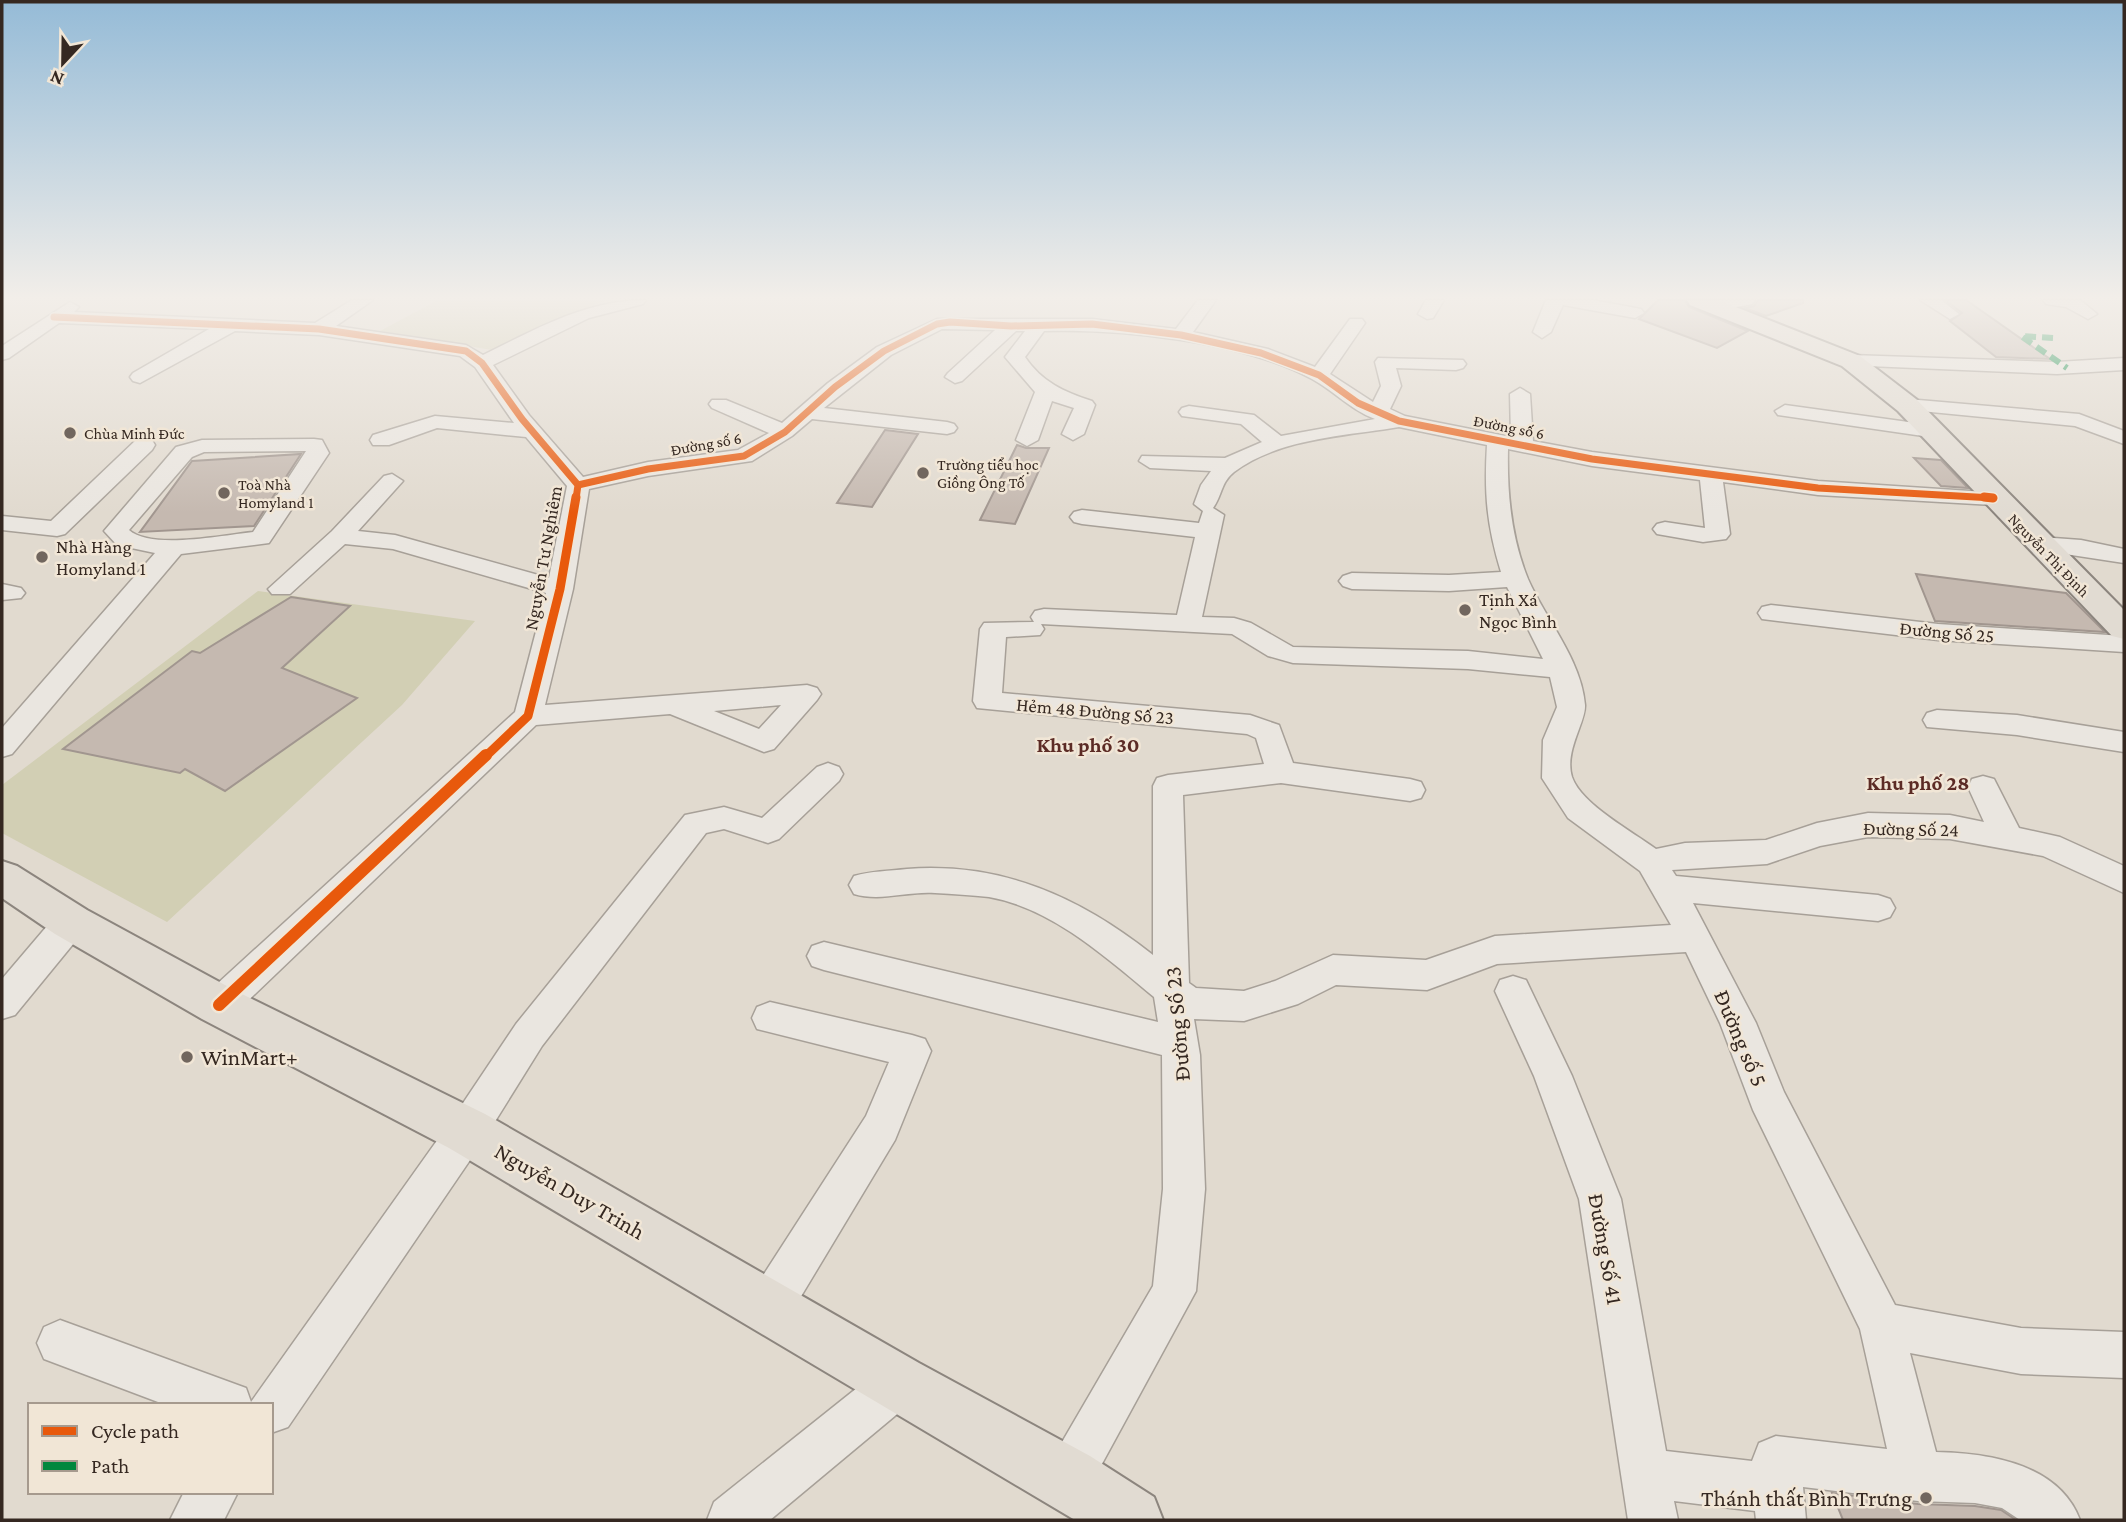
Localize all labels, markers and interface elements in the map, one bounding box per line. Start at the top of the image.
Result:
north arrow [28,28,98,98]
text: N [47,66,67,90]
street label: Đường số 6 [1472,412,1546,443]
marker: Chùa Minh Đức [62,425,78,441]
place label: Chùa Minh Đức [84,425,185,442]
street label: Đường số 6 [669,429,743,460]
place label: Trường tiểu học Giồng Ông Tố [937,456,1039,492]
marker: Trường tiểu học Giồng Ông Tố [915,465,931,481]
place label: Toà Nhà Homyland 1 [238,476,314,512]
street label: Nguyễn Tư Nghiêm [520,484,566,632]
marker: Toà Nhà Homyland 1 [216,485,232,501]
street label: Nguyễn Thị Định [2004,510,2093,601]
place label: Nhà Hàng Homyland 1 [56,536,146,579]
marker: Nhà Hàng Homyland 1 [34,549,50,565]
place label: Tịnh Xá Ngọc Bình [1479,589,1557,632]
marker: Tịnh Xá Ngọc Bình [1457,602,1473,618]
street label: Đường Số 25 [1899,617,1995,647]
street label: Hẻm 48 Đường Số 23 [1015,694,1175,728]
district label: Khu phố 30 [1036,733,1140,757]
district label: Khu phố 28 [1867,771,1969,795]
street label: Đường Số 24 [1863,818,1959,840]
street label: Đường Số 23 [1159,966,1195,1082]
street label: Đường số 5 [1709,986,1773,1090]
place label: WinMart+ [201,1044,298,1070]
marker: WinMart+ [179,1049,195,1065]
street label: Nguyễn Duy Trinh [490,1137,650,1245]
street label: Đường Số 41 [1583,1191,1629,1307]
legend [28,1403,273,1494]
text: Cycle path [91,1419,179,1443]
text: Path [91,1454,129,1478]
place label: Thánh thất Bình Trưng [1701,1485,1912,1511]
marker: Thánh thất Bình Trưng [1918,1490,1934,1506]

